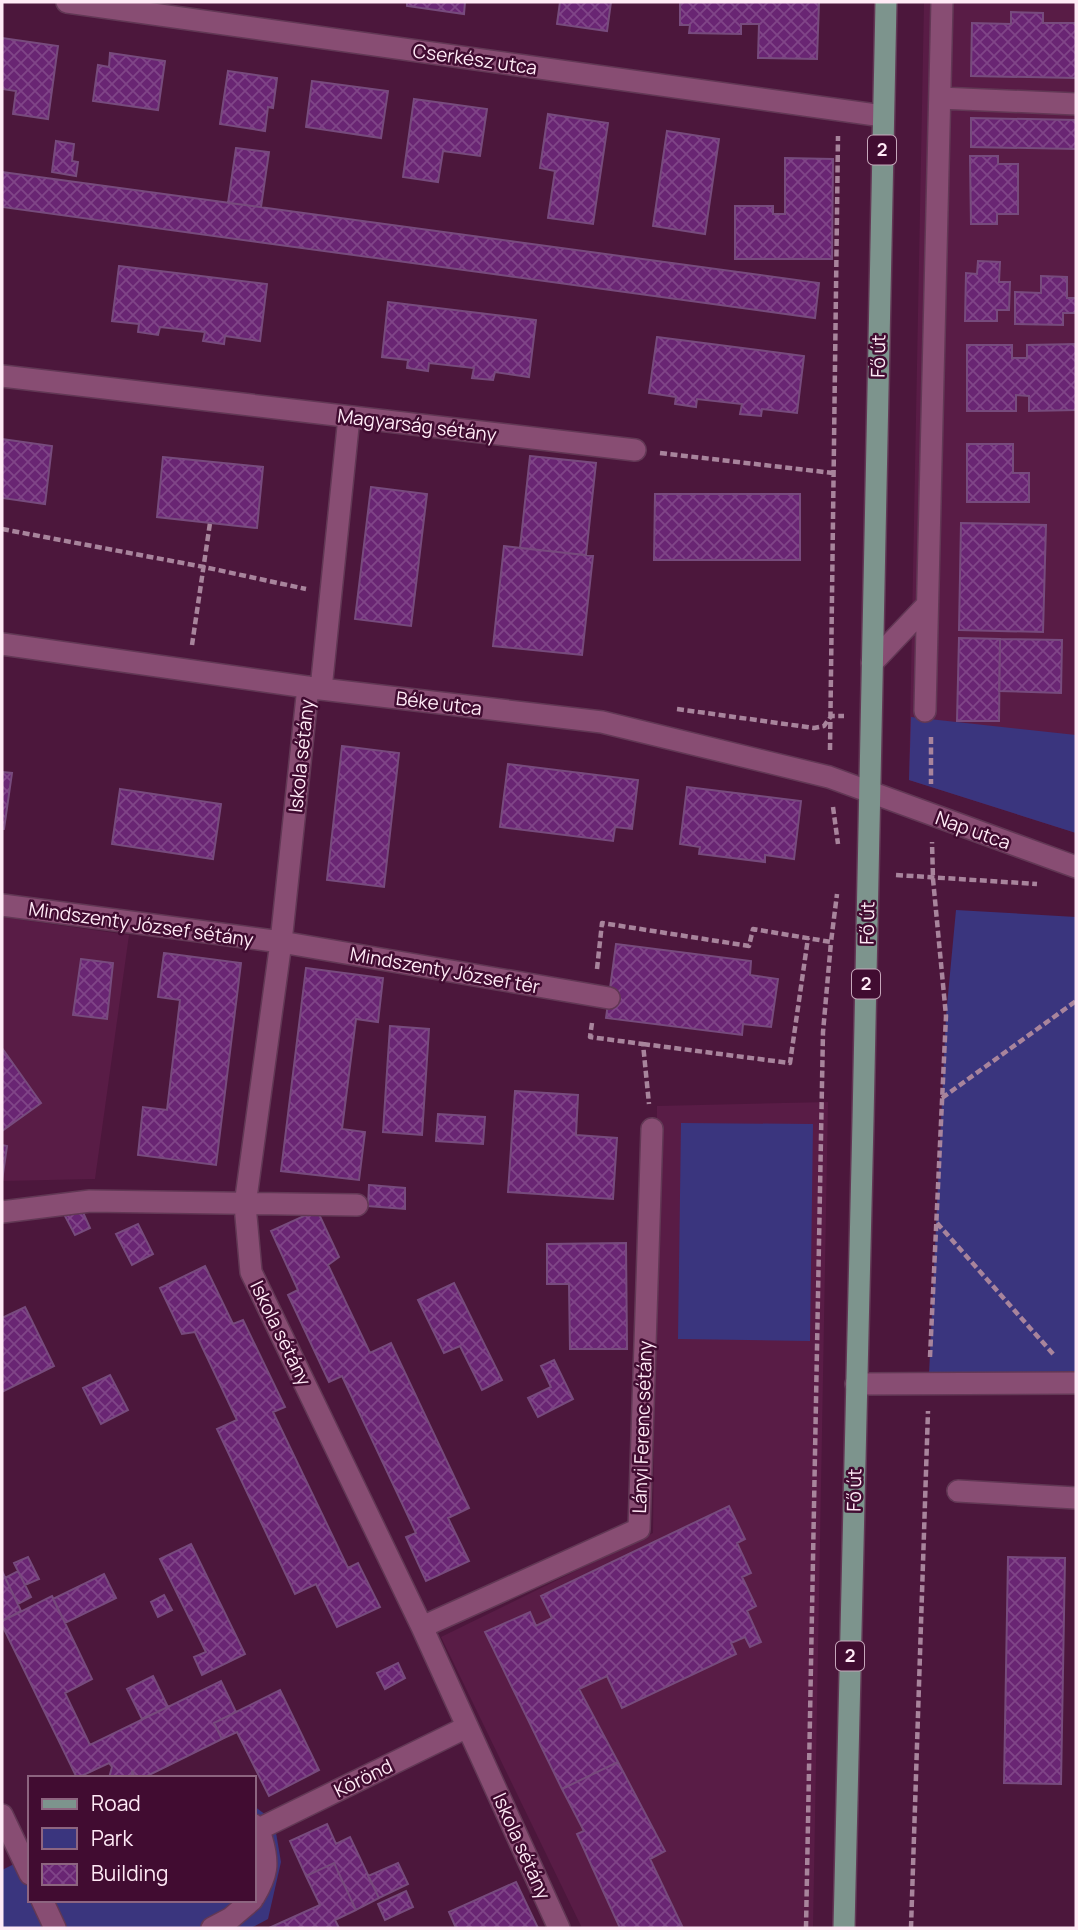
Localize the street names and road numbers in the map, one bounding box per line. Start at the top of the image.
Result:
street label: Cserkész utca [411,37,539,81]
road number: 2 [868,135,896,164]
street label: Fő út [865,334,891,378]
street label: Magyarság sétány [336,402,498,448]
street label: Béke utca [395,685,483,721]
street label: Iskola sétány [282,698,320,814]
street label: Nap utca [932,804,1014,856]
street label: Mindszenty József sétány [27,895,255,953]
street label: Fő út [854,901,880,945]
street label: Mindszenty József tér [348,940,542,1000]
road number: 2 [852,970,880,999]
street label: Iskola sétány [244,1276,318,1390]
street label: Lányi Ferenc sétány [626,1340,658,1514]
street label: Fő út [841,1468,867,1512]
road number: 2 [836,1642,864,1671]
street label: Körönd [329,1753,397,1803]
street label: Iskola sétány [487,1789,557,1903]

